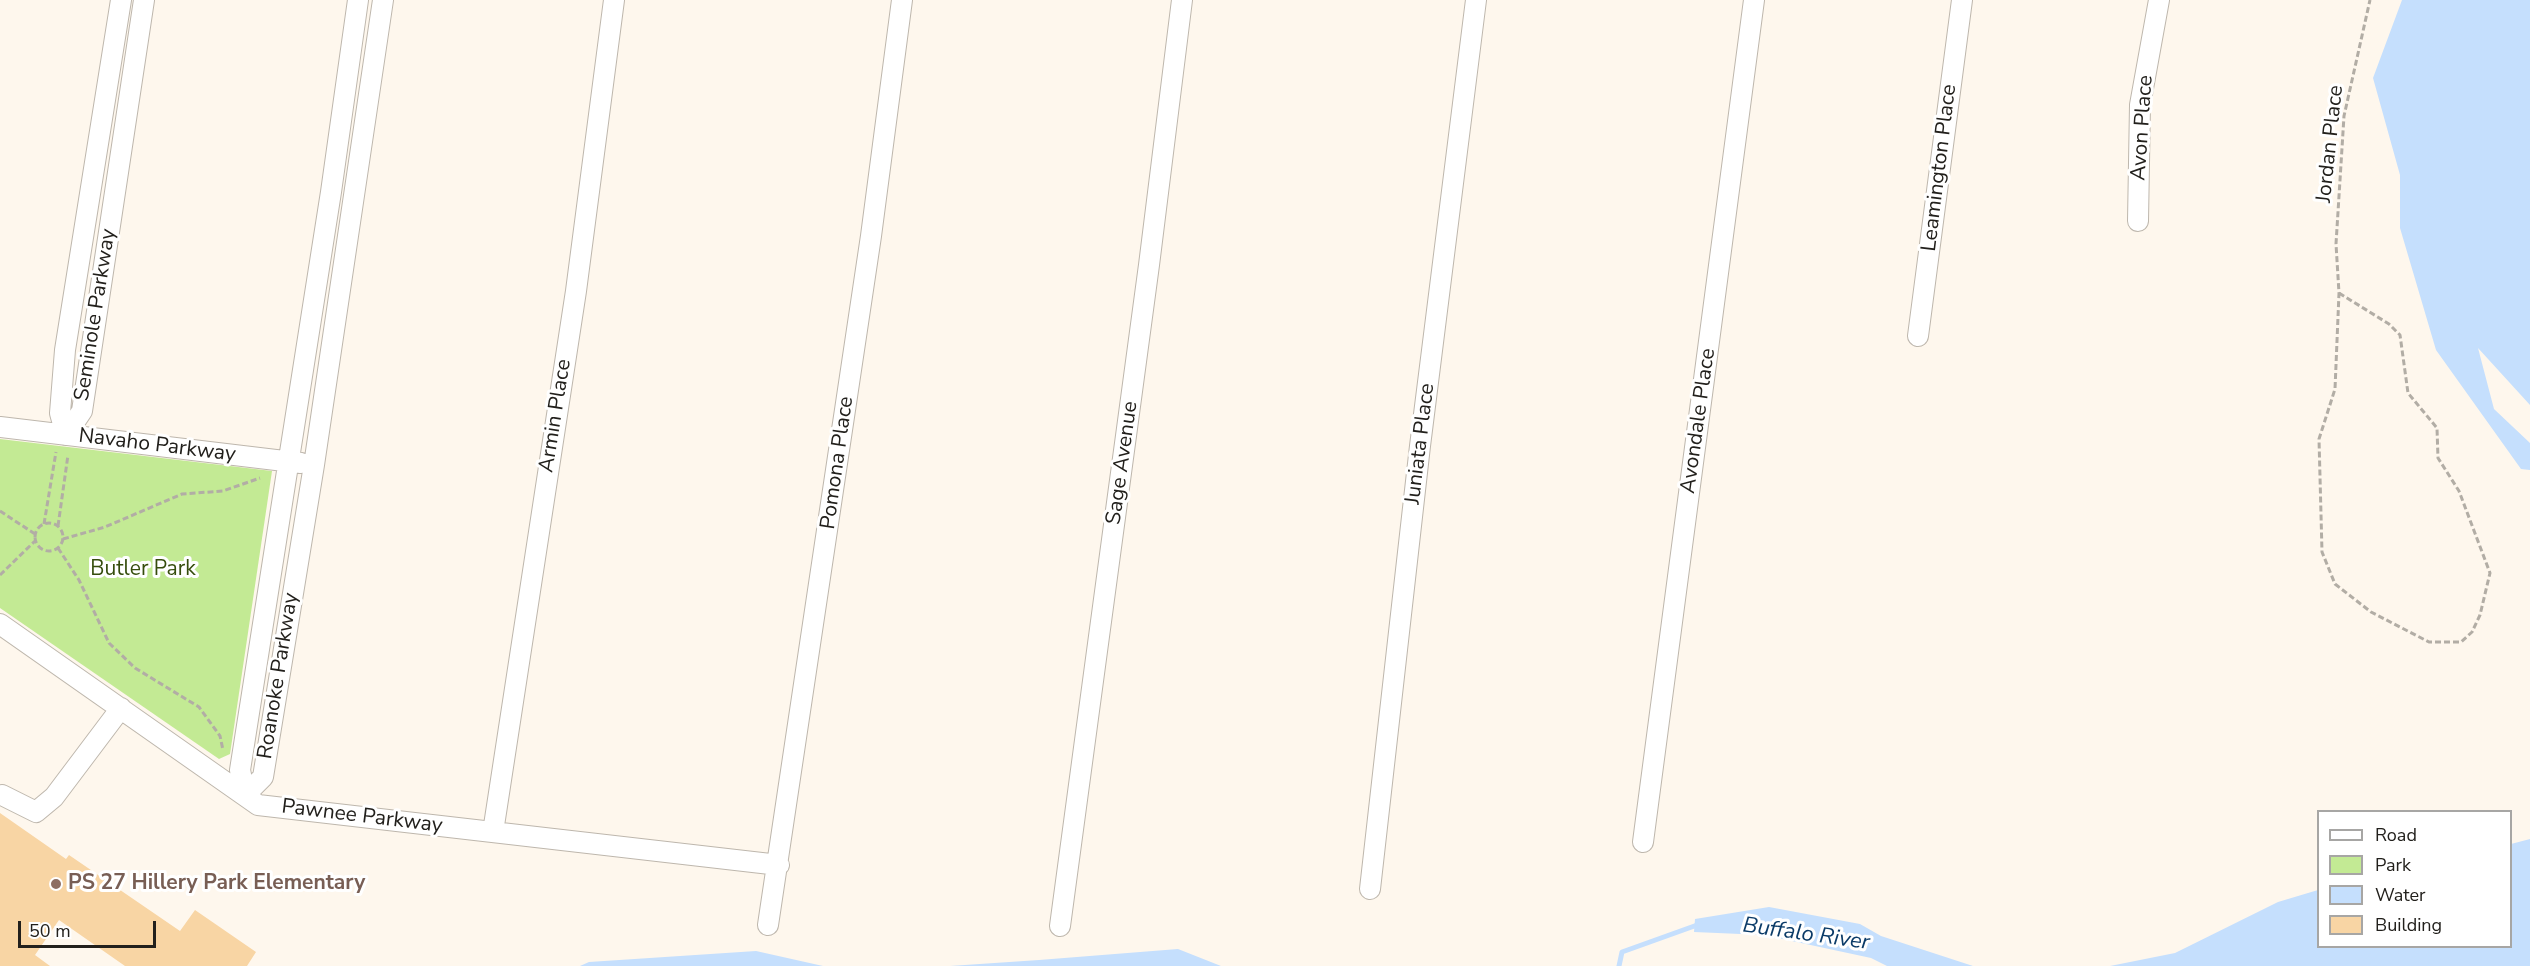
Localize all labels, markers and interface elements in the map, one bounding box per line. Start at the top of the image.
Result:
street label: Avon Place [2127,74,2159,182]
street label: Leamington Place [1917,83,1963,253]
street label: Jordan Place [2312,84,2350,204]
street label: Seminole Parkway [70,227,122,403]
street label: Avondale Place [1676,347,1722,495]
street label: Armin Place [535,358,577,474]
street label: Juniata Place [1401,382,1441,506]
street label: Pomona Place [816,395,860,531]
street label: Sage Avenue [1102,400,1144,526]
street label: Navaho Parkway [77,424,237,468]
park label: Butler Park [90,557,196,583]
street label: Roanoke Parkway [253,591,305,761]
street label: Pawnee Parkway [280,795,444,839]
legend [2317,810,2512,948]
text: Road [2375,823,2417,847]
text: Park [2375,853,2411,877]
place label: PS 27 Hillery Park Elementary [68,871,365,897]
marker: PS 27 Hillery Park Elementary [49,877,63,891]
text: Water [2375,883,2426,907]
scale bar [21,909,159,947]
water label: Buffalo River [1741,913,1871,957]
text: Building [2375,913,2442,937]
text: 50 m [29,919,71,943]

